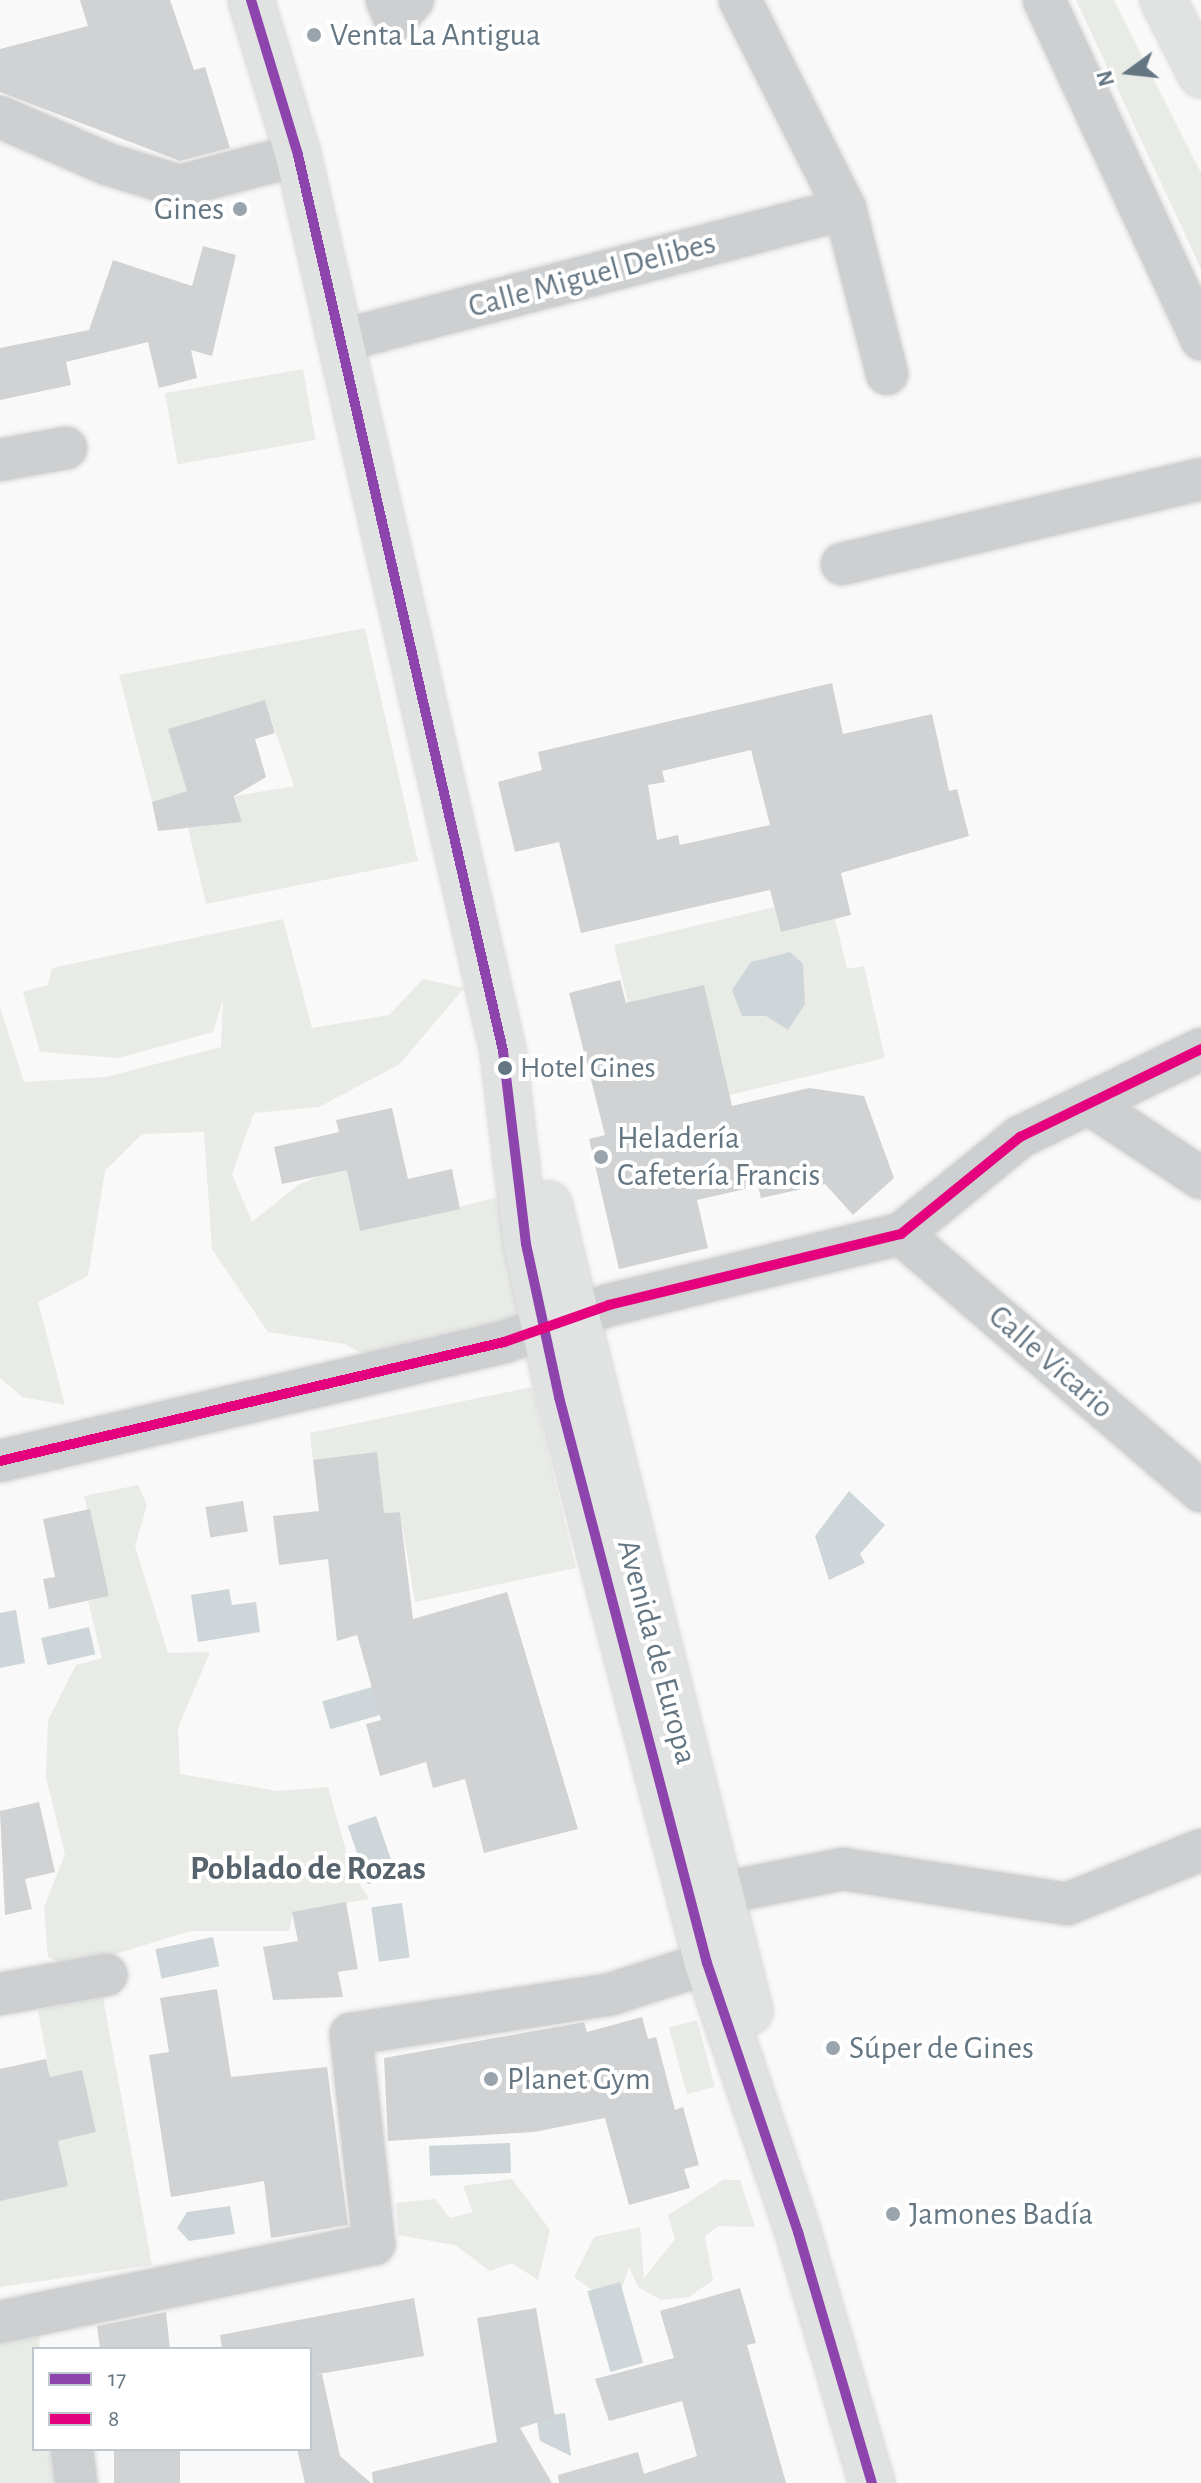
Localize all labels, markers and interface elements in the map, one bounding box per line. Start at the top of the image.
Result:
place label: Venta La Antigua [330,16,541,54]
marker: Venta La Antigua [305,26,323,44]
north arrow [1089,32,1169,112]
text: N [1093,68,1118,88]
place label: Gines [154,190,224,228]
marker: Gines [231,200,249,218]
street label: Calle Miguel Delibes [464,224,720,326]
place label: Hotel Gines [520,1050,656,1086]
marker: Hotel Gines [497,1060,513,1076]
place label: Heladería Cafetería Francis [617,1120,820,1195]
marker: Heladería Cafetería Francis [592,1148,610,1166]
street label: Calle Vicario [981,1297,1121,1427]
street label: Avenida de Europa [609,1535,705,1769]
district label: Poblado de Rozas [190,1850,426,1890]
place label: Súper de Gines [849,2029,1034,2067]
marker: Súper de Gines [824,2039,842,2057]
place label: Planet Gym [507,2060,651,2098]
marker: Planet Gym [482,2070,500,2088]
place label: Jamones Badía [909,2195,1093,2233]
marker: Jamones Badía [884,2205,902,2223]
legend [32,2347,312,2451]
text: 17 [108,2367,126,2391]
text: 8 [108,2407,119,2431]

